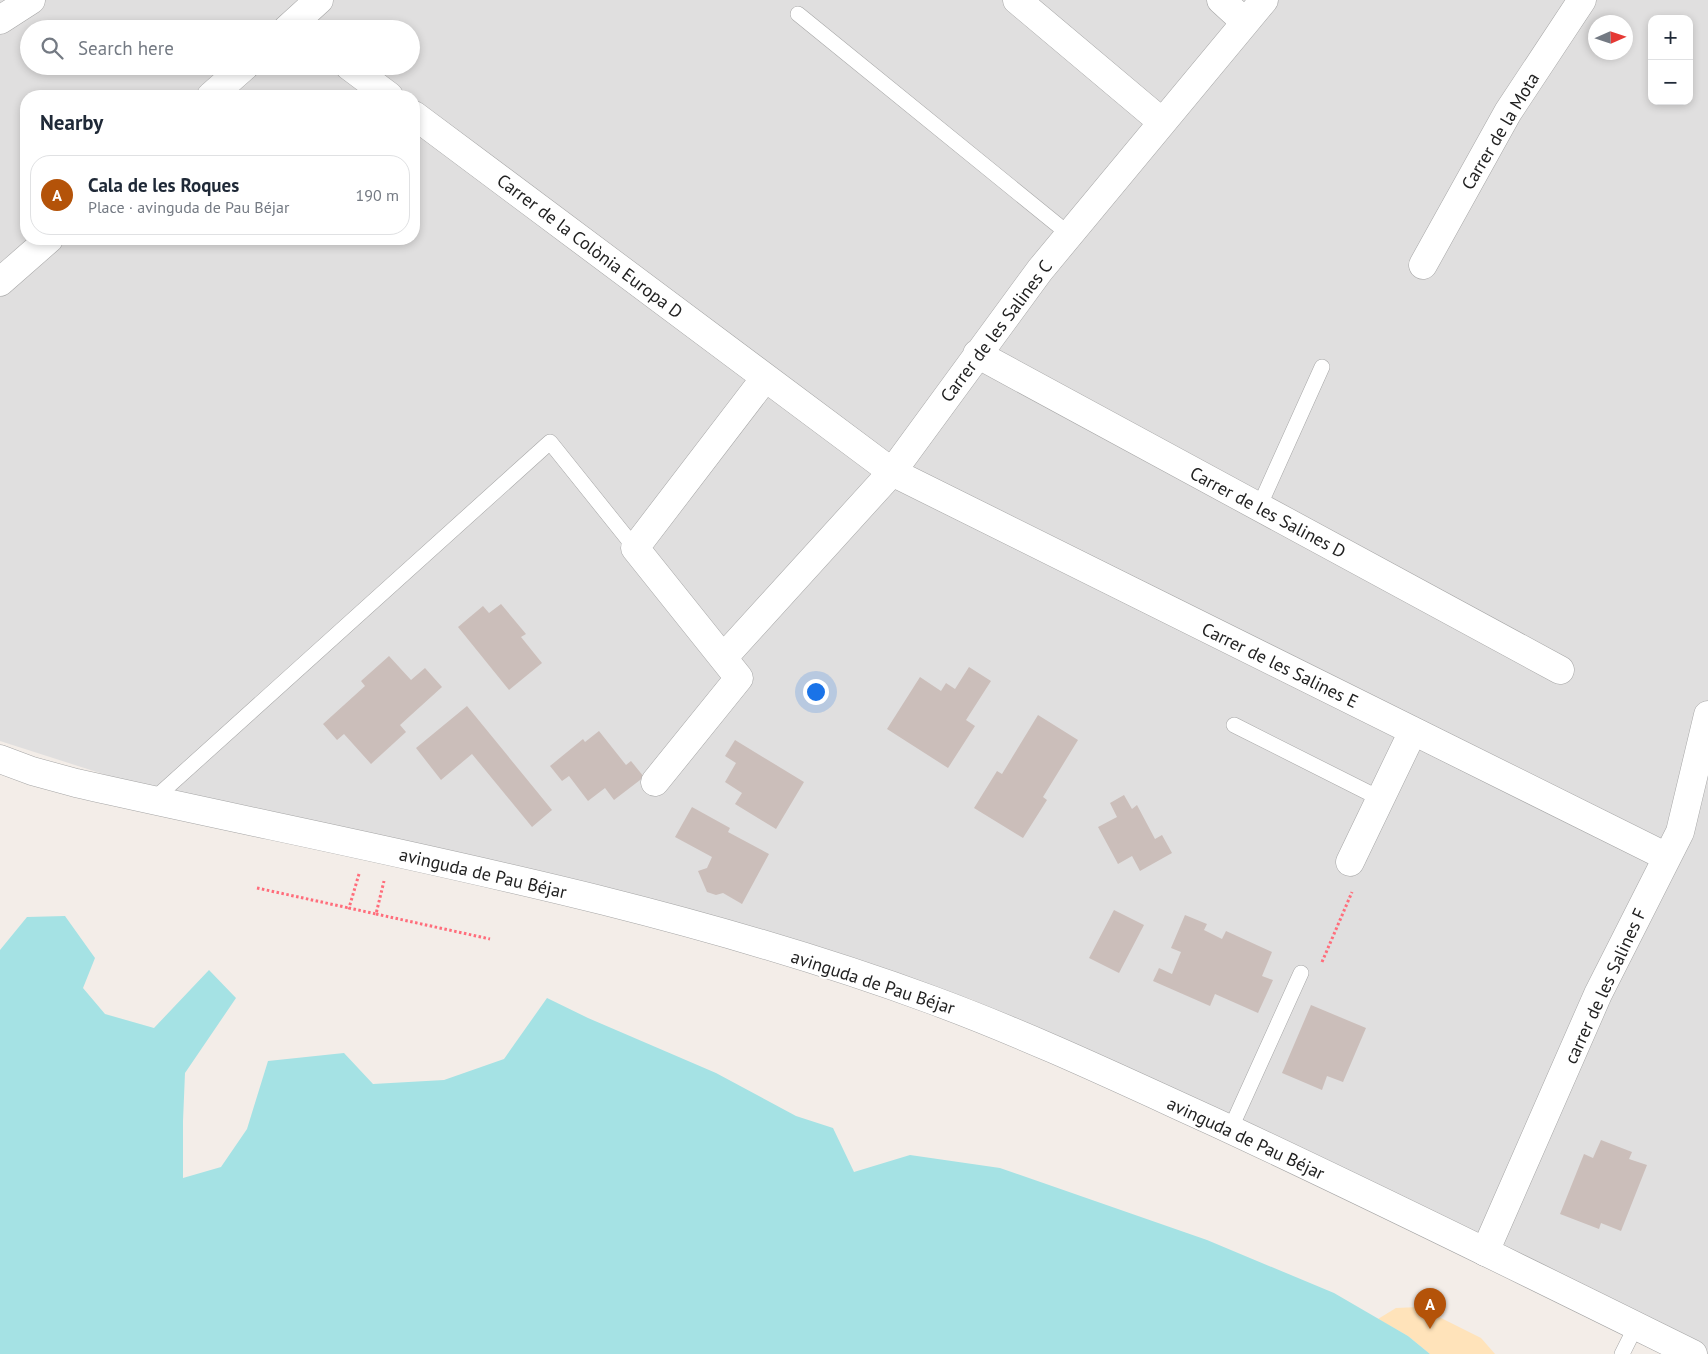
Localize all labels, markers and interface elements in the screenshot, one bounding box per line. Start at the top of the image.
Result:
north arrow [1588,15,1633,60]
map controls [1648,15,1693,105]
button: + [1648,15,1693,60]
search box [20,20,420,75]
icon: search [38,34,66,62]
text: Search here [78,36,174,60]
button: − [1648,60,1693,105]
street label: Carrer de la Mota [1456,68,1544,194]
text: Nearby [40,109,103,136]
street label: Carrer de la Colònia Europa D [493,169,687,323]
text: Cala de les Roques [88,173,239,197]
text: A [52,185,62,205]
text: 190 m [356,185,399,205]
text: Place · avinguda de Pau Béjar [88,197,289,217]
street label: Carrer de les Salines C [935,255,1057,407]
street label: Carrer de les Salines D [1186,461,1350,563]
street label: Carrer de les Salines E [1198,617,1362,713]
your location [803,679,829,705]
street label: avinguda de Pau Béjar [397,843,569,903]
street label: carrer de les Salines F [1559,905,1651,1067]
street label: avinguda de Pau Béjar [788,945,958,1019]
street label: avinguda de Pau Béjar [1164,1091,1328,1185]
pin: A [1414,1288,1446,1329]

